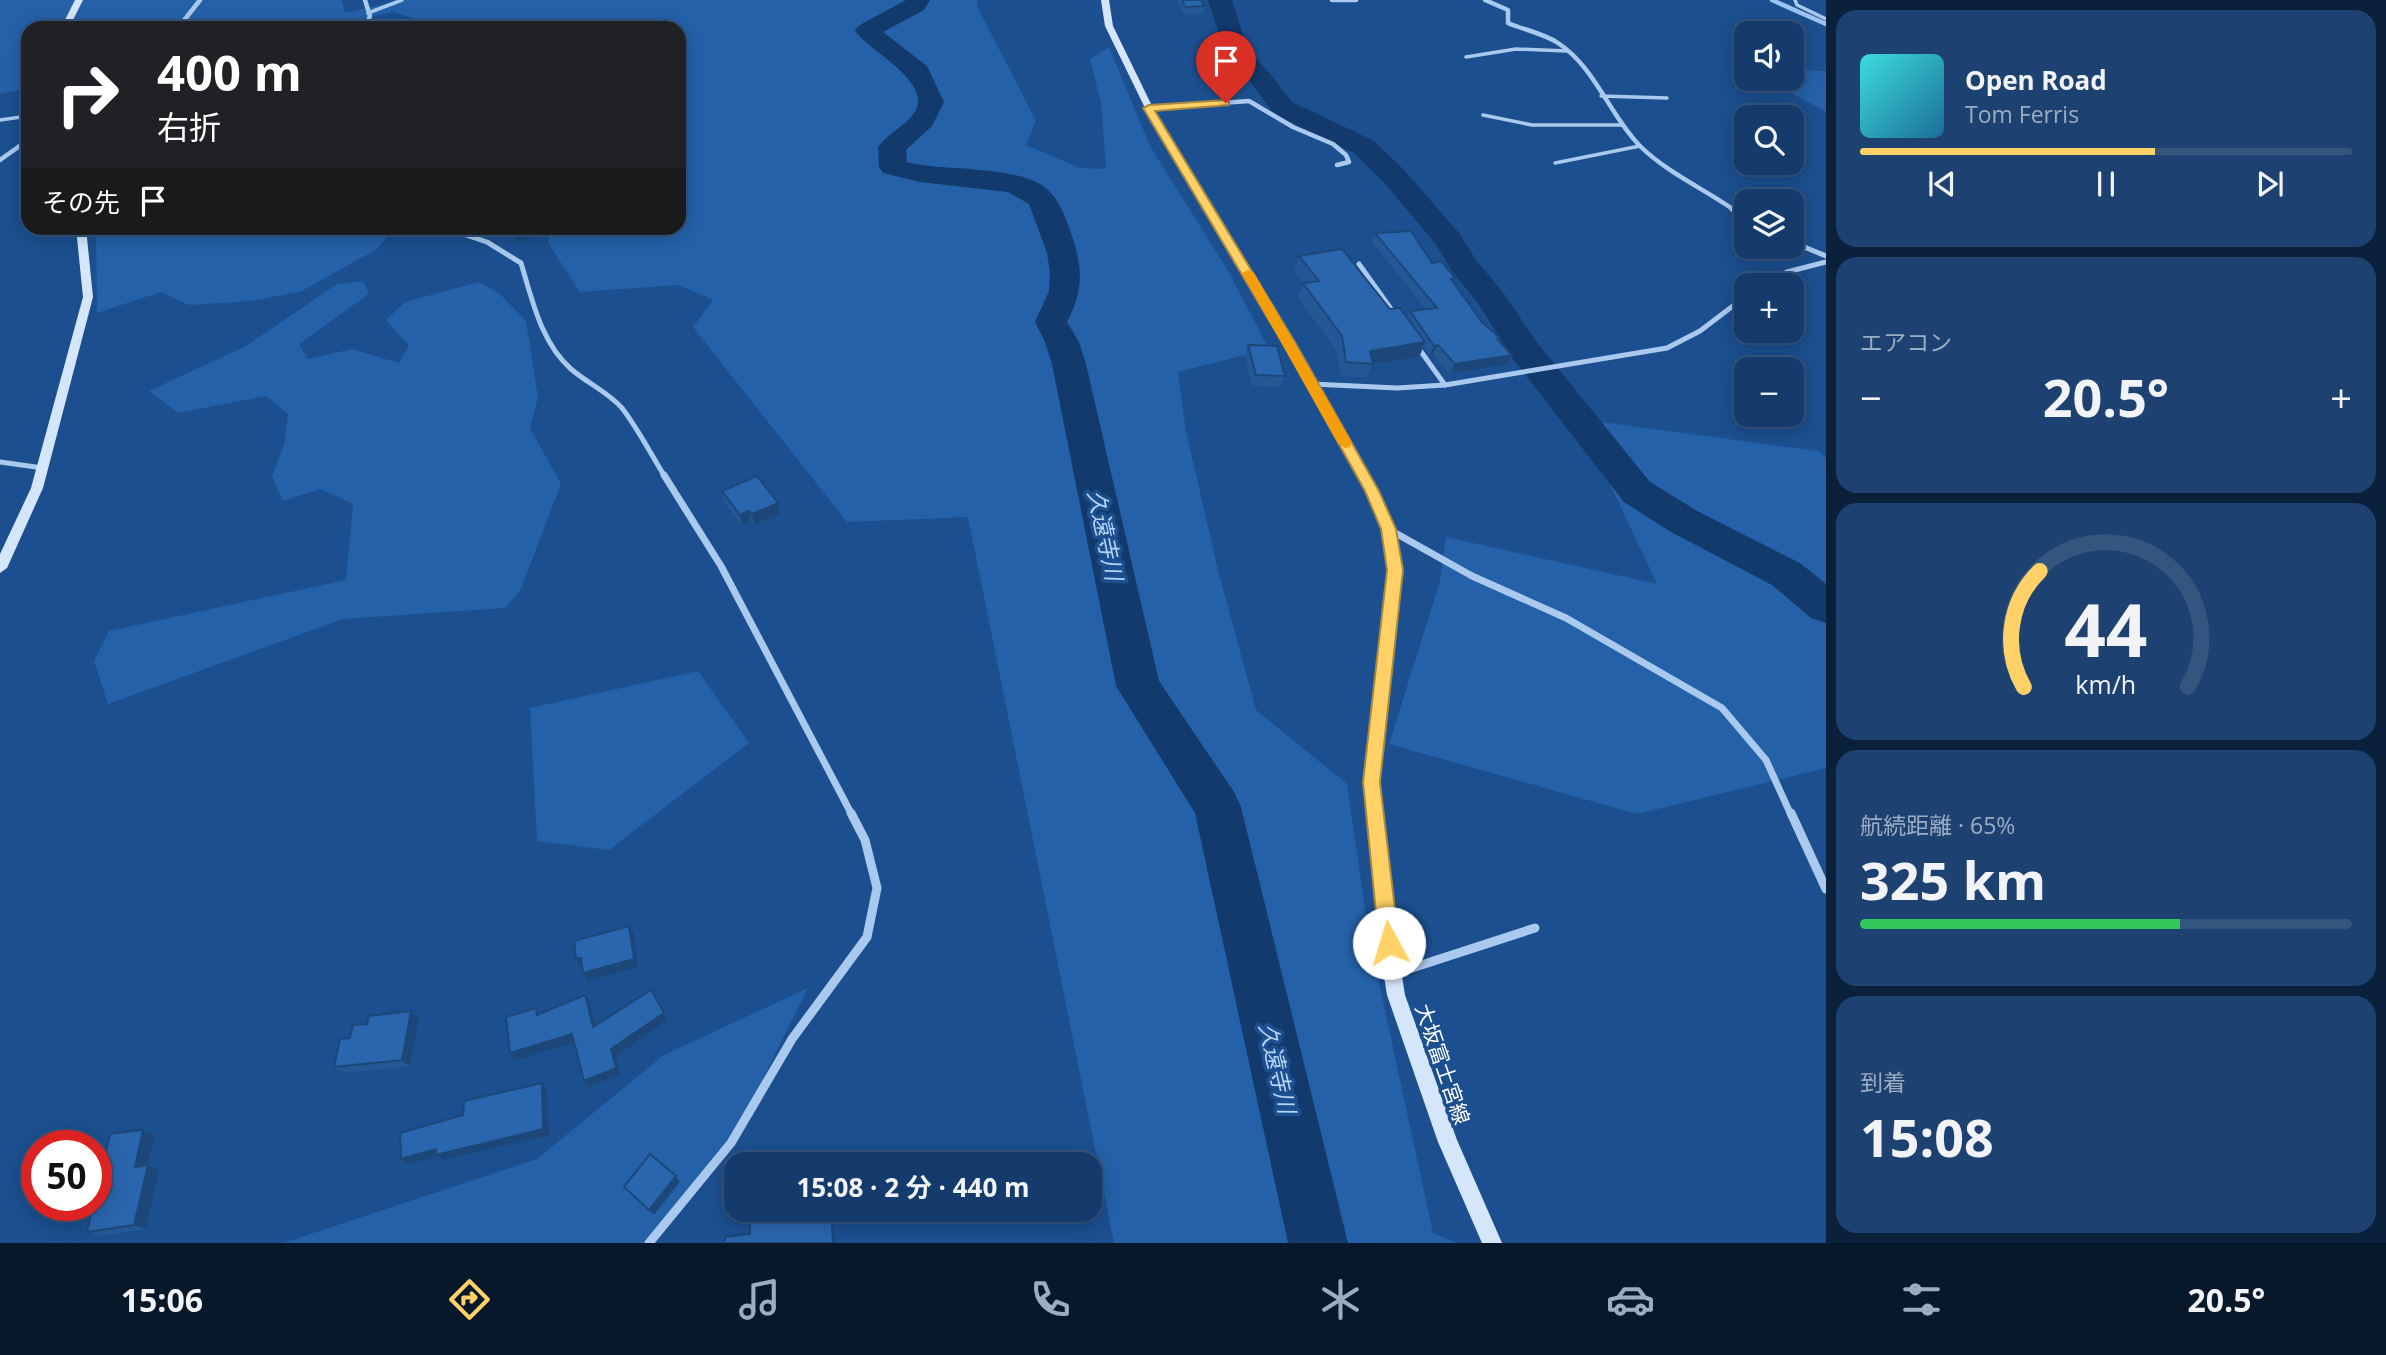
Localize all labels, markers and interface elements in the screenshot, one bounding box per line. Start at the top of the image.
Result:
map controls [1734,21,1804,427]
button: sound [1734,21,1804,91]
pin [1196,31,1256,103]
text: 400 m [157,39,302,105]
icon: arrive [1207,42,1245,80]
icon: right [42,49,133,140]
text: Open Road [1965,62,2107,98]
text: Tom Ferris [1965,98,2079,130]
text: 右折 [157,105,221,148]
button: search [1734,105,1804,175]
icon: previous [1923,165,1961,203]
icon: pause [2087,165,2125,203]
icon: next [2251,165,2289,203]
icon: arrive [134,182,172,220]
text: その先 [42,184,120,220]
button: layers [1734,189,1804,259]
button: + [1734,273,1804,343]
text: エアコン [1860,326,1952,358]
button: − [1734,357,1804,427]
text: 20.5° [2043,361,2169,432]
text: − [1860,371,1882,423]
text: + [2330,371,2352,423]
water label: 久遠寺川 [1081,487,1132,586]
text: 44 [2064,580,2148,679]
text: km/h [2076,667,2136,701]
text: 航続距離 · 65% [1860,809,2015,841]
text: 325 km [1860,844,2046,915]
position arrow [1352,906,1426,980]
street label: 大坂富士宮線 [1409,1000,1477,1128]
water label: 久遠寺川 [1252,1020,1305,1119]
text: 到着 [1860,1066,1906,1098]
text: 15:08 [1860,1101,1994,1172]
speed limit sign: 50 [21,1130,112,1221]
text: 15:08 · 2 分 · 440 m [796,1169,1030,1205]
icon: directions [445,1275,494,1324]
icon: music [735,1275,784,1324]
icon: phone [1026,1275,1075,1324]
icon: climate [1316,1275,1365,1324]
icon: car [1606,1275,1655,1324]
icon: filters [1897,1275,1946,1324]
text: 15:06 [121,1278,203,1321]
text: 20.5° [2187,1278,2265,1321]

